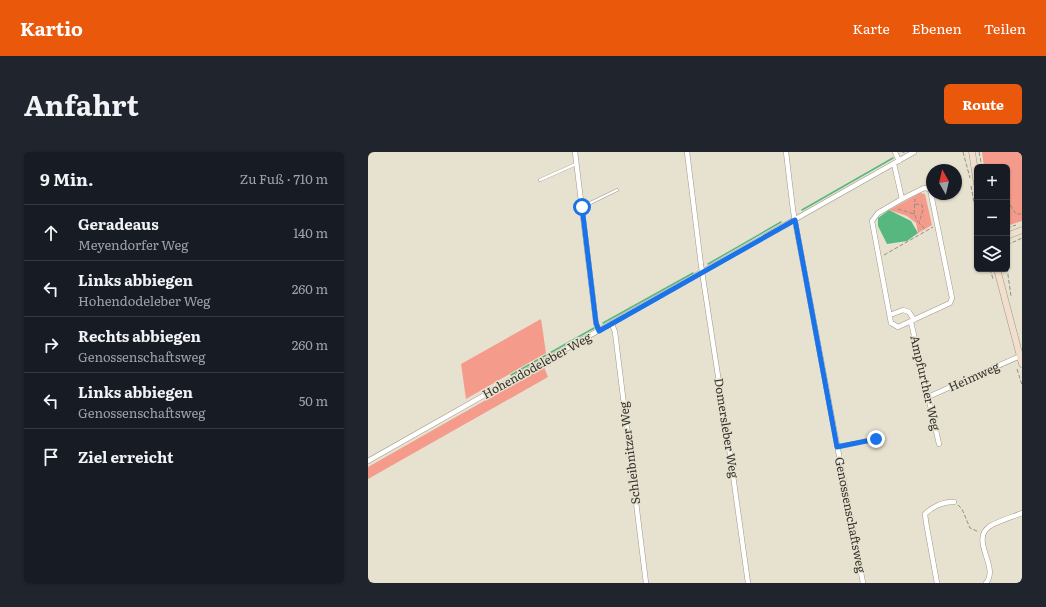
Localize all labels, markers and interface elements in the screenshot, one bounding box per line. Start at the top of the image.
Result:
text: Kartio [20,14,83,42]
text: Karte [853,18,890,38]
text: Ebenen [912,18,962,38]
text: Teilen [984,18,1026,38]
text: Anfahrt [24,83,139,125]
button: Route [944,84,1022,124]
north arrow [926,164,962,200]
map controls [974,164,1010,272]
button: + [974,164,1010,200]
text: 9 Min. [40,166,94,191]
text: Zu Fuß · 710 m [240,169,328,188]
route start [573,198,591,216]
button: − [974,200,1010,236]
text: Geradeaus [78,212,159,235]
icon: ahead [40,222,62,244]
text: 140 m [293,223,328,242]
text: Meyendorfer Weg [78,235,188,254]
button: layers [974,236,1010,272]
text: Links abbiegen [78,268,193,291]
icon: left [40,278,62,300]
text: 260 m [292,279,328,298]
text: Hohendodeleber Weg [78,291,211,310]
text: Rechts abbiegen [78,324,201,347]
street label: Hohendodeleber Weg [479,327,595,403]
street label: Ampfurther Weg [906,333,946,432]
icon: right [40,334,62,356]
text: 260 m [292,335,328,354]
text: Genossenschaftsweg [78,347,206,366]
street label: Heimweg [945,357,1002,395]
street label: Domersleber Weg [710,377,744,479]
text: Links abbiegen [78,380,193,403]
icon: left [40,390,62,412]
text: 50 m [299,391,328,410]
street label: Schleibnitzer Weg [614,400,644,506]
text: Genossenschaftsweg [78,403,206,422]
route end [867,430,885,448]
text: Ziel erreicht [78,445,173,468]
icon: arrive [40,446,62,468]
street label: Genossenschaftsweg [831,455,871,575]

